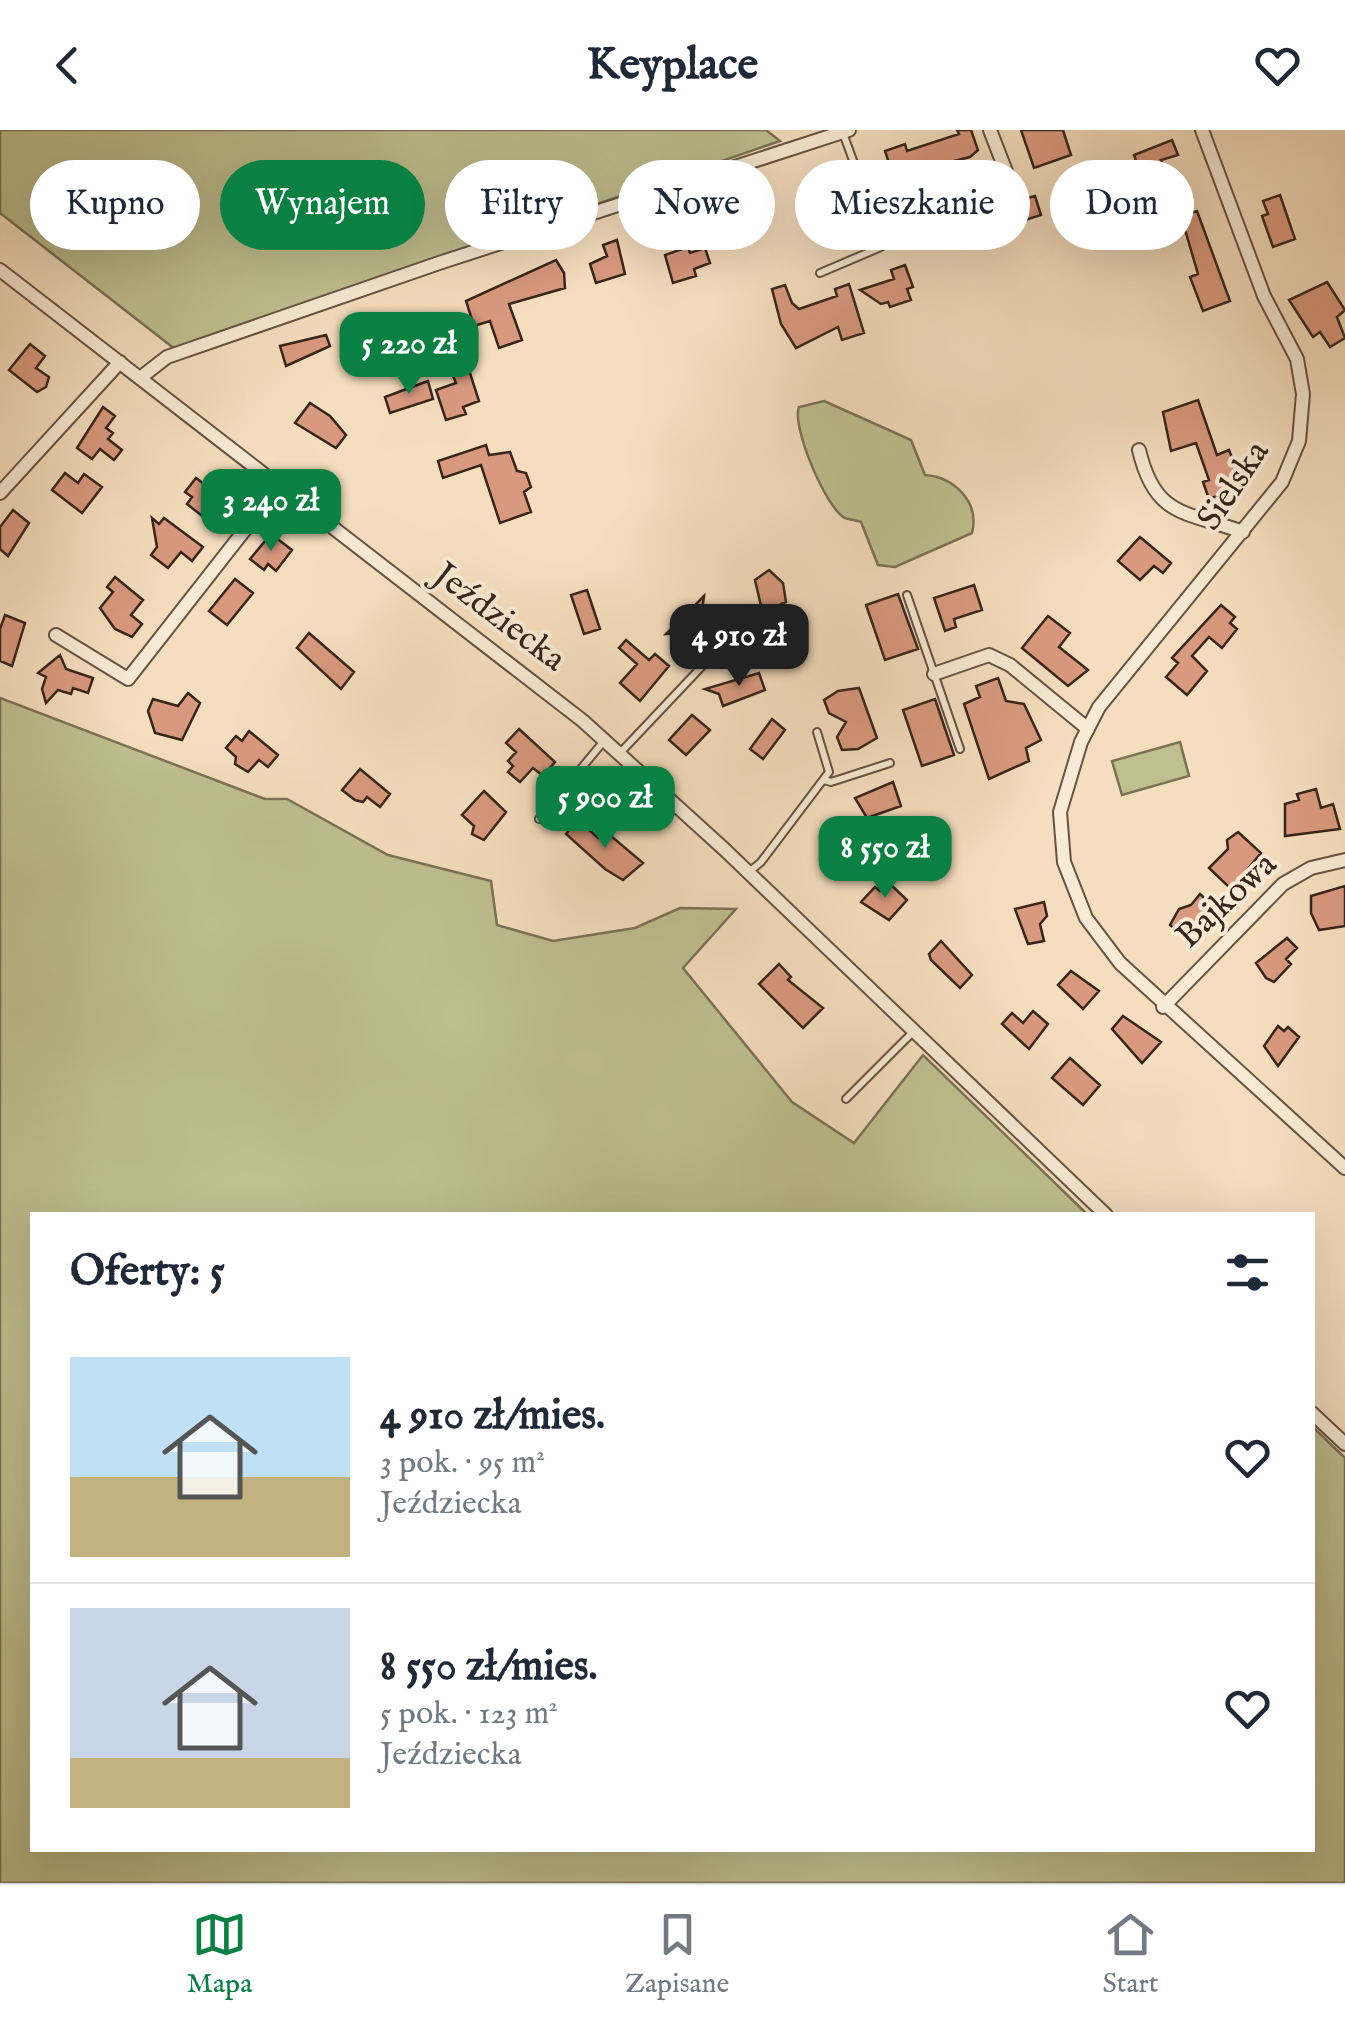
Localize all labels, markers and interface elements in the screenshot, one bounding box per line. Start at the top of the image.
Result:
text: Keyplace [587,37,758,94]
icon: back [40,38,95,93]
icon: heart [1250,38,1305,93]
chip: Kupno [30,160,200,250]
chip: Wynajem [220,160,425,250]
chip: Filtry [445,160,598,250]
chip: Nowe [618,160,775,250]
chip: Mieszkanie [795,160,1030,250]
chip: Dom [1050,160,1194,250]
pin: 5 220 zł [306,312,512,397]
text: 5 220 zł [362,324,456,365]
street label: Sielska [1188,432,1281,540]
pin: 3 240 zł [168,469,374,554]
text: 3 240 zł [223,481,319,522]
street label: Jeździecka [420,551,575,683]
pin: 4 910 zł [636,604,842,689]
text: 4 910 zł [692,616,786,657]
pin: 5 900 zł [502,766,708,851]
text: 5 900 zł [558,778,652,819]
pin: 8 550 zł [782,816,988,901]
text: 8 550 zł [841,828,929,869]
street label: Bajkowa [1167,842,1287,959]
icon: filters [1220,1245,1275,1300]
text: Oferty: 5 [70,1246,225,1299]
text: 4 910 zł/mies. [380,1390,605,1443]
icon: home [150,1397,270,1517]
icon: heart [1220,1430,1275,1485]
text: 3 pok. · 95 m² [380,1443,545,1484]
text: Jeździecka [380,1484,521,1525]
text: 8 550 zł/mies. [380,1641,598,1694]
icon: home [150,1648,270,1768]
icon: heart [1220,1681,1275,1736]
text: 5 pok. · 123 m² [380,1694,558,1735]
text: Jeździecka [380,1735,521,1776]
tab: Mapa [187,1907,252,2002]
tab: Zapisane [625,1907,729,2002]
tab: Start [1102,1907,1158,2002]

